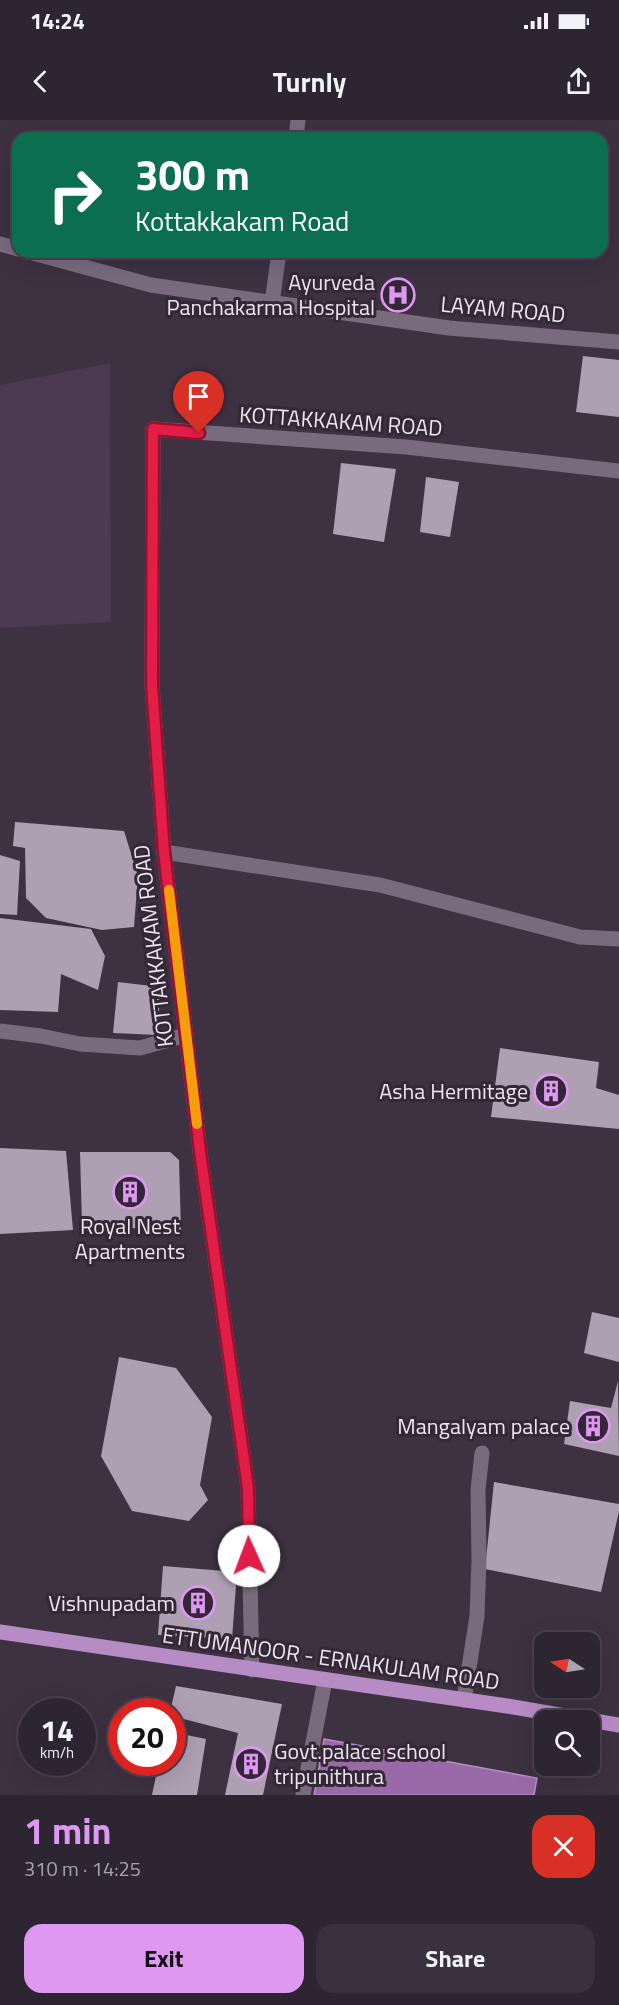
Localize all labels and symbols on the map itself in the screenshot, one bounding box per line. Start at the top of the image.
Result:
place label: Ayurveda Panchakarma Hospital [167,265,375,324]
hospital icon: Ayurveda Panchakarma Hospital [380,277,416,313]
street label: LAYAM ROAD [439,287,567,331]
pin [173,371,224,433]
street label: KOTTAKKAKAM ROAD [238,397,444,445]
street label: KOTTAKKAKAM ROAD [124,843,182,1049]
building icon: Asha Hermitage [533,1073,569,1109]
place label: Asha Hermitage [379,1074,528,1108]
building icon: Royal Nest Apartments [112,1174,148,1210]
place label: Royal Nest Apartments [75,1209,185,1268]
building icon: Mangalyam palace [575,1408,611,1444]
place label: Mangalyam palace [397,1409,570,1443]
position arrow [217,1524,281,1588]
building icon: Vishnupadam [180,1585,216,1621]
place label: Vishnupadam [48,1586,175,1620]
street label: ETTUMANOOR - ERNAKULAM ROAD [160,1617,502,1699]
north arrow [534,1632,600,1698]
speed limit sign: 20 [108,1698,186,1776]
place label: Govt.palace school tripunithura [274,1734,446,1793]
building icon: Govt.palace school tripunithura [233,1746,269,1782]

